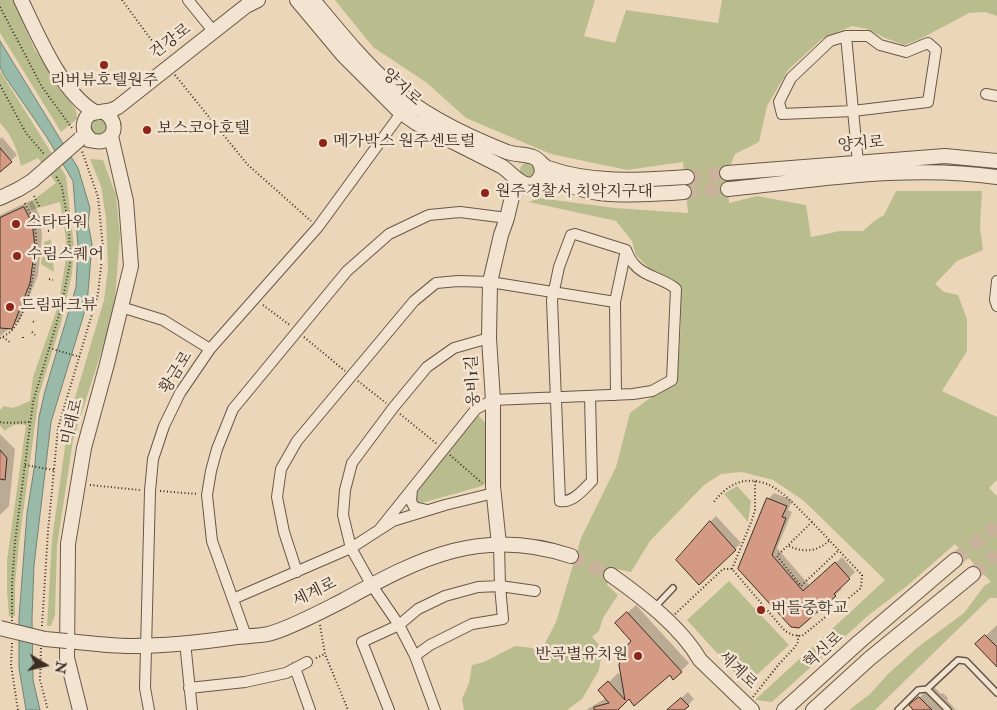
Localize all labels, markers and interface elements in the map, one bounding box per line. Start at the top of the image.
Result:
street label: 건강로 [147,20,195,64]
marker: 리버뷰호텔원주 [98,59,110,71]
street label: 양지로 [377,65,425,111]
place label: 리버뷰호텔원주 [50,72,158,92]
place label: 보스코아호텔 [157,120,250,140]
marker: 보스코아호텔 [141,124,153,136]
place label: 메가박스 원주센트럴 [333,133,475,153]
street label: 양지로 [837,133,885,157]
marker: 메가박스 원주센트럴 [317,137,329,149]
place label: 원주경찰서 치악지구대 [495,183,653,203]
marker: 원주경찰서 치악지구대 [479,187,491,199]
place label: 스타타워 [26,214,88,234]
marker: 스타타워 [10,218,22,230]
place label: 수림스퀘어 [27,246,104,266]
marker: 수림스퀘어 [11,250,23,262]
place label: 드림파크뷰 [20,297,97,317]
marker: 드림파크뷰 [4,301,16,313]
street label: 황금로 [157,348,197,398]
street label: 웅비1길 [463,354,485,408]
street label: 미래로 [58,397,88,447]
street label: 세계로 [290,574,340,612]
place label: 버들중학교 [771,600,848,620]
marker: 버들중학교 [755,604,767,616]
street label: 혁신로 [800,628,848,674]
north arrow [20,640,70,690]
place label: 반곡별유치원 [535,646,628,666]
street label: 세계로 [714,648,760,694]
marker: 반곡별유치원 [632,650,644,662]
text: N [51,660,70,675]

